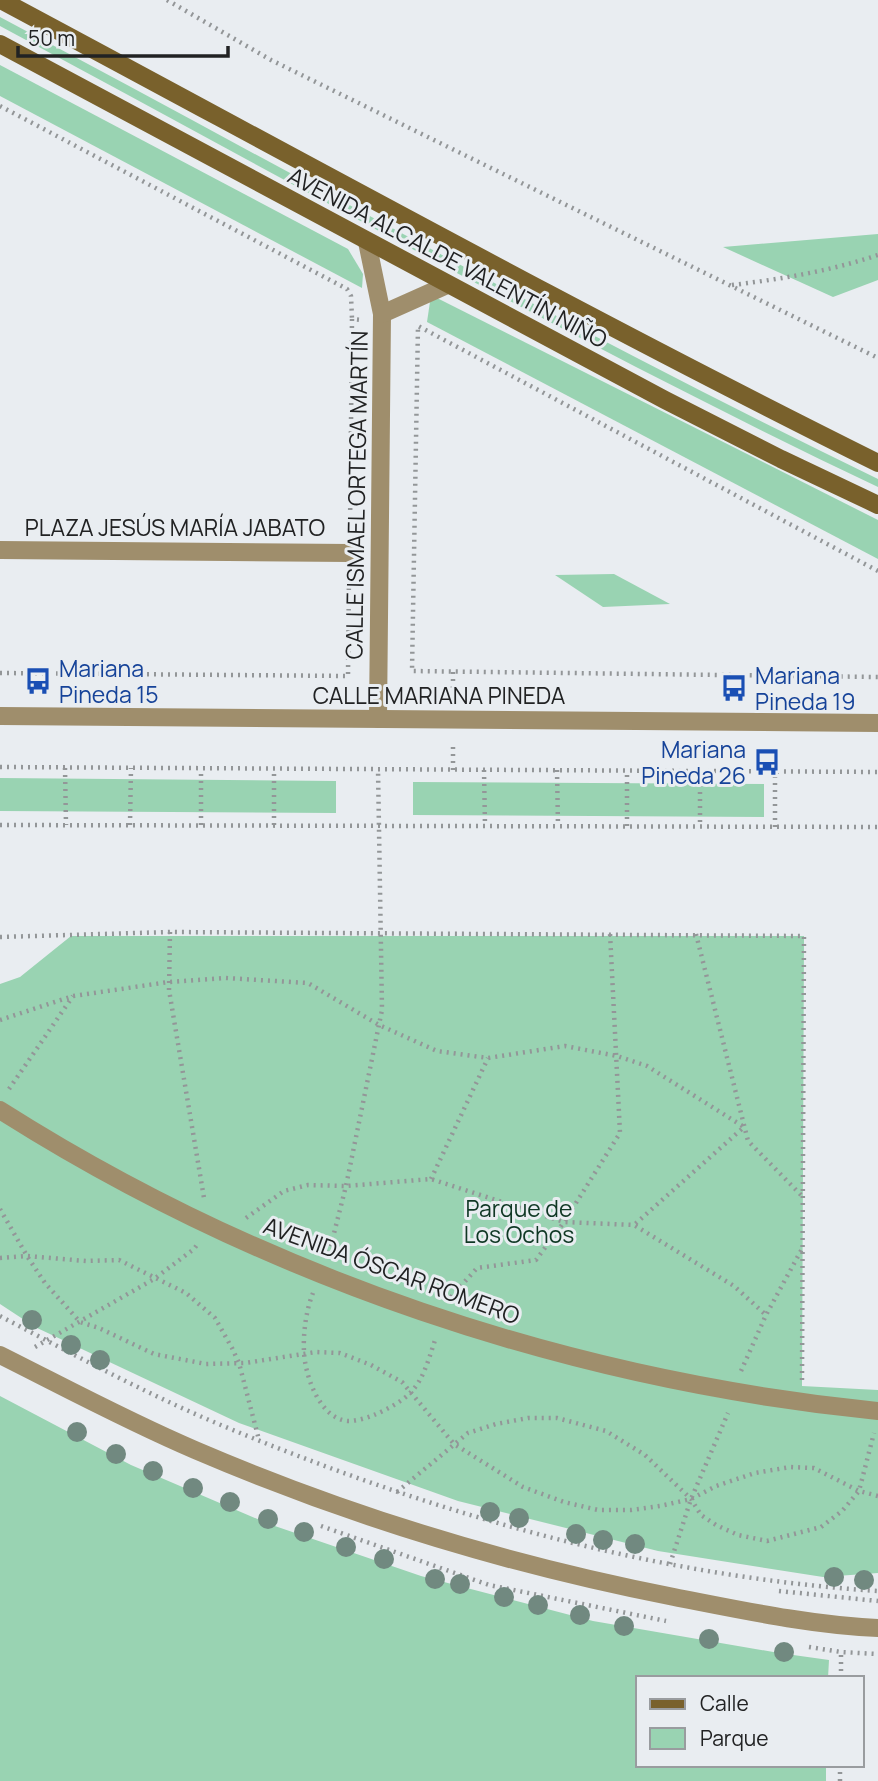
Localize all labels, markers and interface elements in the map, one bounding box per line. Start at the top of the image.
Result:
scale bar [18,14,228,58]
text: 50 m [28,24,75,52]
street label: AVENIDA ALCALDE VALENTÍN NIÑO [283,159,613,355]
street label: CALLE ISMAEL ORTEGA MARTÍN [337,330,375,660]
street label: PLAZA JESÚS MARÍA JABATO [25,511,325,543]
place label: Mariana Pineda 15 [59,652,159,710]
place label: Mariana Pineda 19 [755,659,856,717]
bus stop icon: Mariana Pineda 15 [23,666,53,696]
bus stop icon: Mariana Pineda 19 [719,673,749,703]
street label: CALLE MARIANA PINEDA [313,679,566,711]
place label: Mariana Pineda 26 [641,733,746,791]
bus stop icon: Mariana Pineda 26 [752,747,782,777]
park label: Parque de Los Ochos [464,1192,574,1250]
street label: AVENIDA ÓSCAR ROMERO [259,1209,525,1331]
legend [636,1676,864,1767]
text: Calle [700,1689,749,1717]
text: Parque [700,1724,769,1752]

